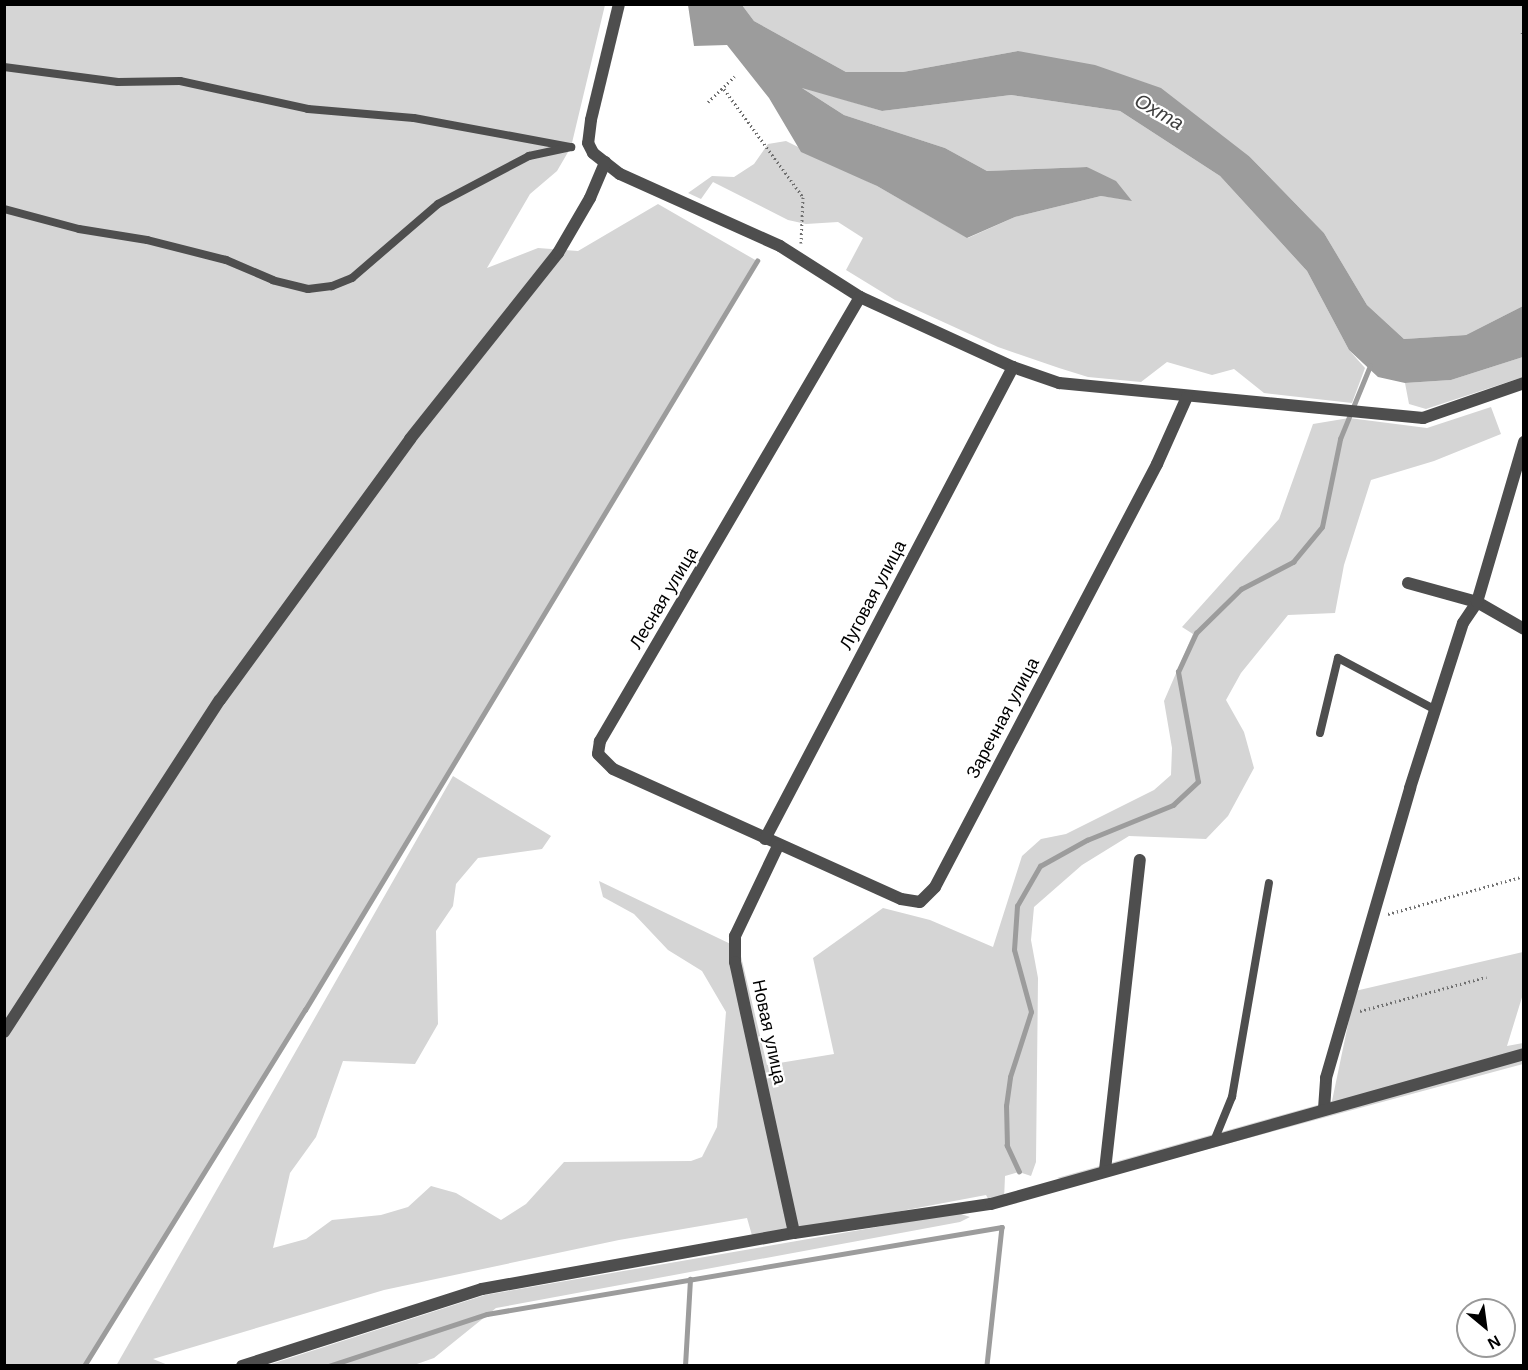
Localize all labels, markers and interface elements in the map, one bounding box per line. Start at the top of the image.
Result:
water label: Охта [1130,88,1188,136]
street label: Луговая улица [835,537,911,653]
street label: Лесная улица [625,543,703,653]
street label: Заречная улица [962,654,1044,782]
street label: Новая улица [747,978,791,1086]
north arrow [1456,1298,1516,1358]
text: N [1485,1332,1503,1353]

